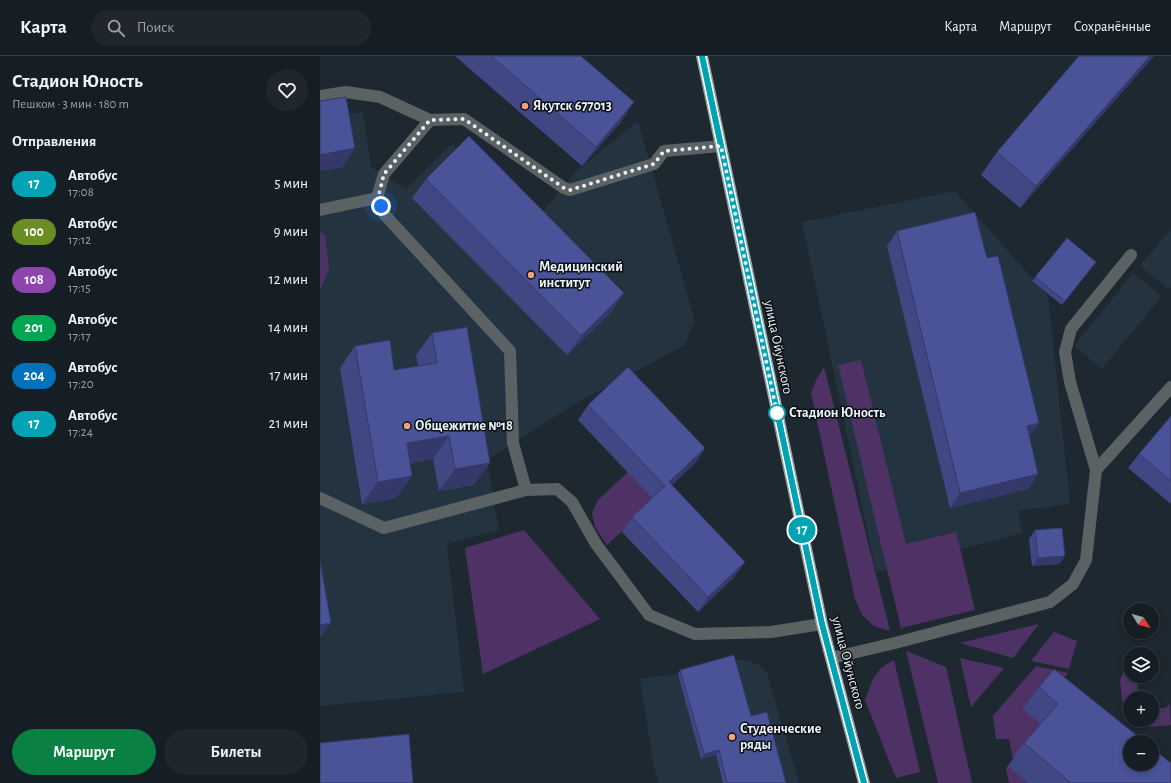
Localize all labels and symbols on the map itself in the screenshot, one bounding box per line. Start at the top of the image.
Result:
place label: Якутск 677013 [533,99,612,113]
marker: Якутск 677013 [520,101,530,111]
your location [371,196,391,216]
place label: Медицинский институт [539,260,623,290]
marker: Медицинский институт [526,270,536,280]
street label: улица Ойунского [761,298,795,395]
marker: Стадион Юность [768,404,786,422]
place label: Стадион Юность [789,406,886,420]
place label: Общежитие №18 [415,419,513,433]
marker: Общежитие №18 [402,421,412,431]
line badge: 17 [784,517,820,543]
north arrow [1123,603,1159,639]
street label: улица Ойунского [829,614,867,711]
place label: Студенческие ряды [740,722,822,752]
marker: Студенческие ряды [727,732,737,742]

